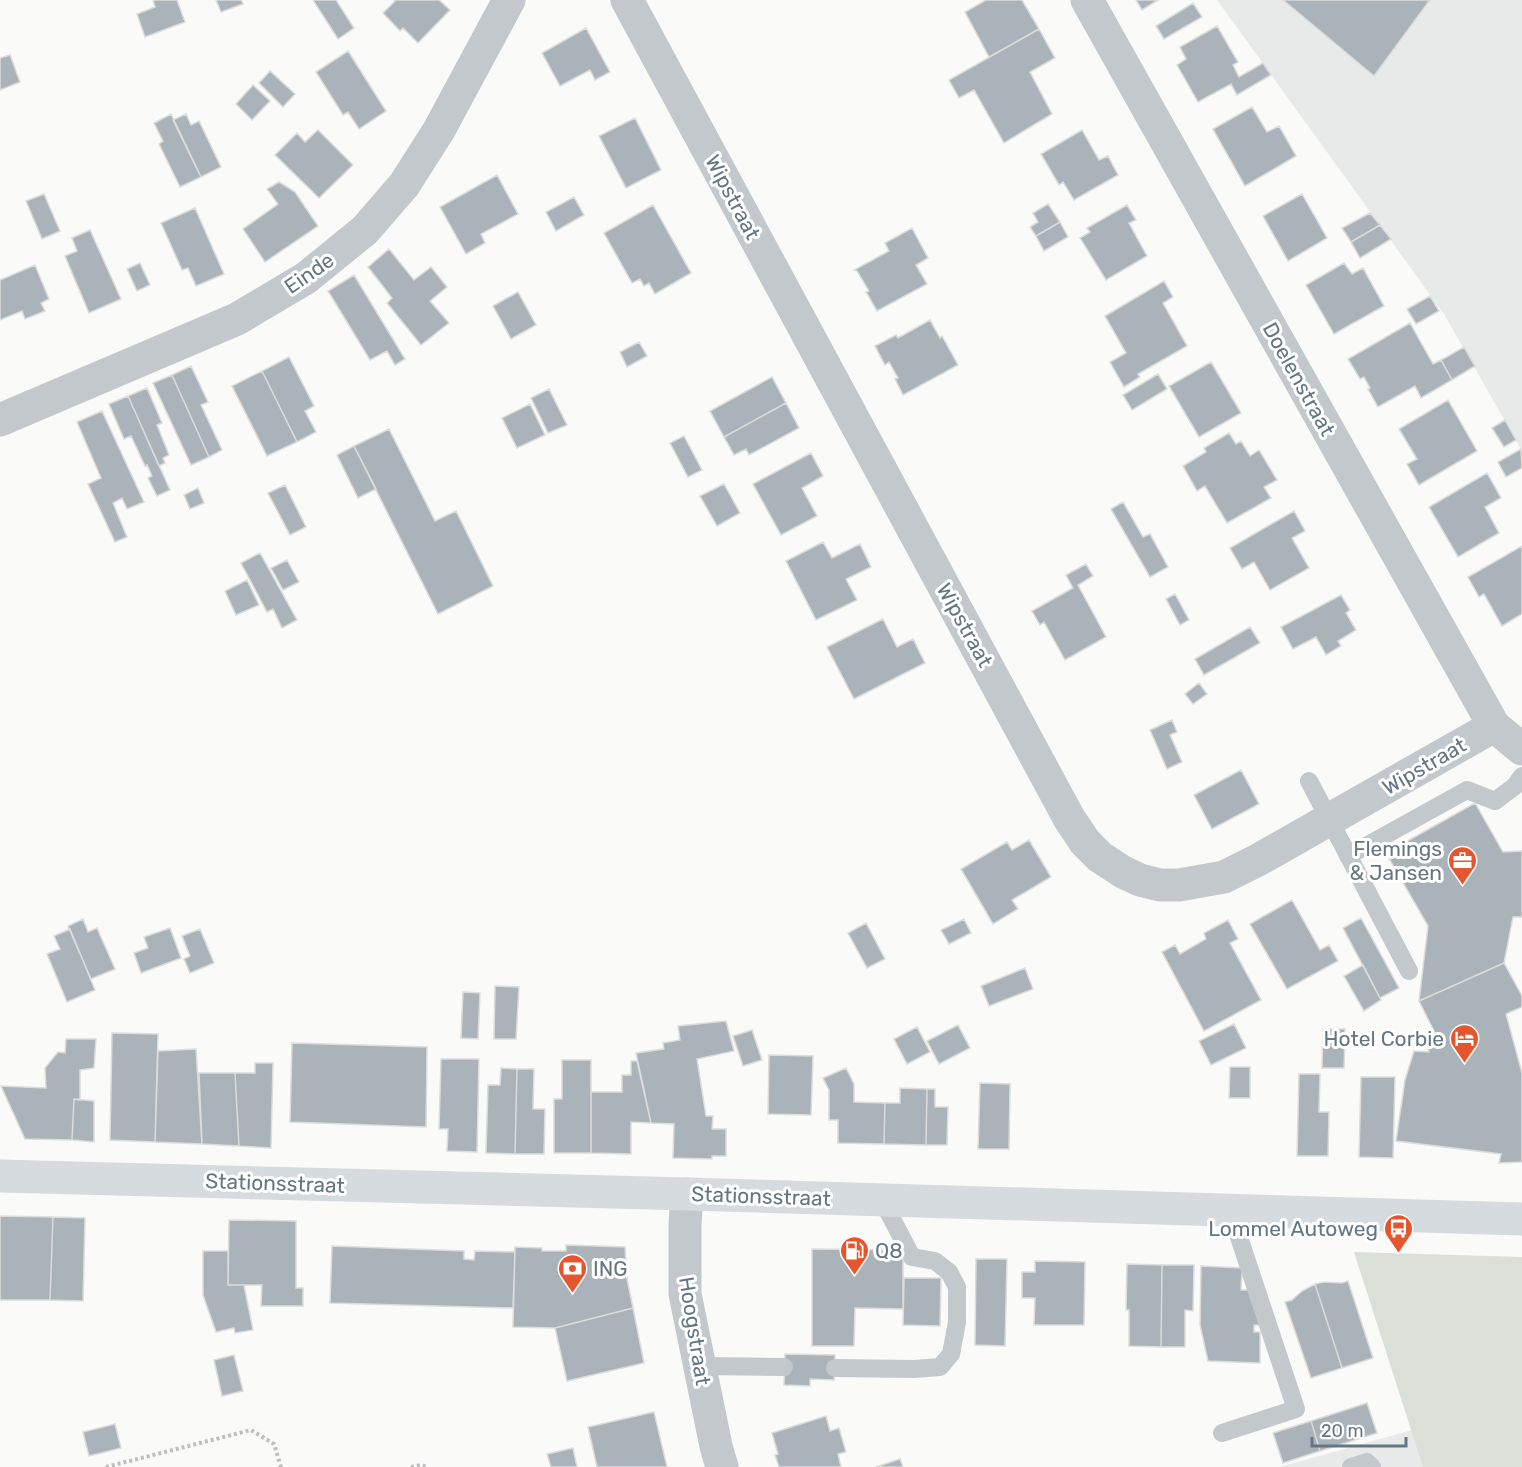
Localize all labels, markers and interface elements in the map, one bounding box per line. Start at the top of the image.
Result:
street label: Wipstraat [700,150,766,244]
street label: Einde [279,247,339,299]
street label: Doelenstraat [1258,318,1340,440]
street label: Wipstraat [932,579,998,671]
street label: Wipstraat [1378,732,1470,800]
place label: Flemings & Jansen [1350,836,1442,885]
office icon: Flemings & Jansen [1447,844,1479,886]
hotel icon: Hotel Corbie [1449,1022,1481,1064]
place label: Hotel Corbie [1323,1026,1444,1051]
street label: Stationsstraat [205,1168,345,1198]
street label: Stationsstraat [691,1181,831,1211]
bus stop icon: Lommel Autoweg [1383,1212,1415,1254]
place label: Lommel Autoweg [1208,1216,1378,1241]
fuel station icon: Q8 [838,1234,870,1276]
place label: Q8 [875,1238,903,1263]
bank icon: ING [556,1252,588,1294]
place label: ING [593,1256,628,1281]
street label: Hoogstraat [674,1275,716,1387]
scale bar [1312,1410,1406,1448]
text: 20 m [1321,1420,1363,1442]

